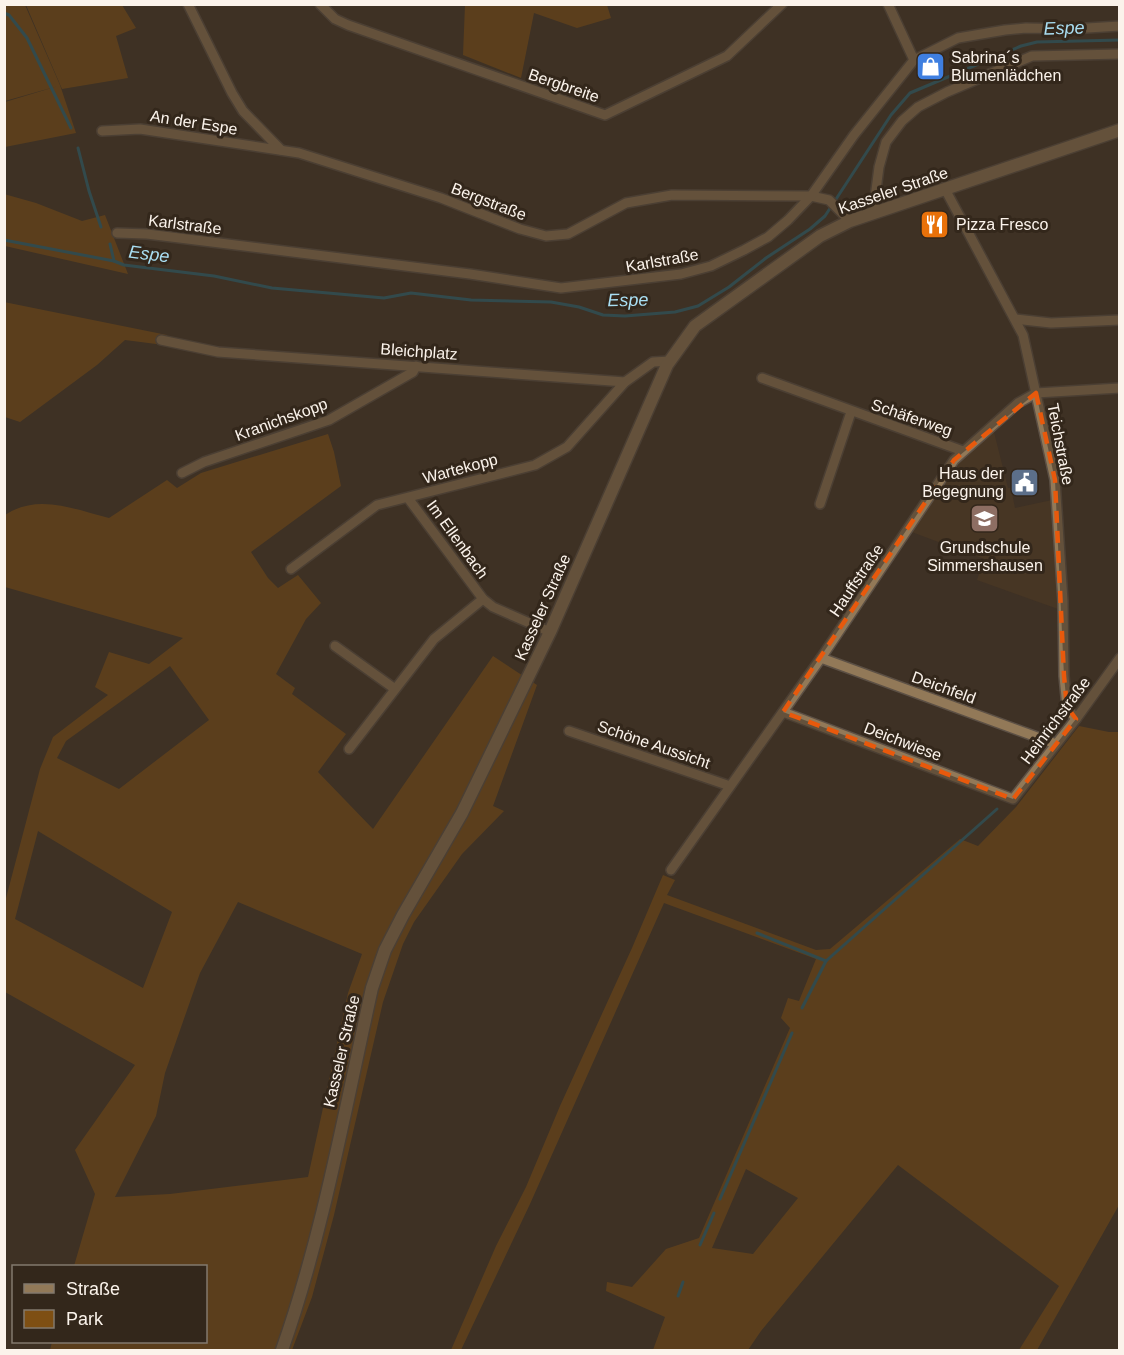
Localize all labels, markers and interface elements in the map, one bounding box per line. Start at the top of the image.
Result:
water label: Espe [1043,17,1085,39]
place label: Sabrina´s Blumenlädchen [951,49,1061,84]
shop icon: Sabrina´s Blumenlädchen [914,50,946,82]
street label: Bergbreite [526,65,602,106]
street label: An der Espe [149,107,239,138]
street label: Kasseler Straße [836,164,950,217]
street label: Bergstraße [449,179,529,224]
restaurant icon: Pizza Fresco [919,208,951,240]
street label: Karlstraße [147,212,223,237]
place label: Pizza Fresco [956,216,1049,233]
water label: Espe [127,242,171,266]
street label: Karlstraße [624,246,700,275]
water label: Espe [607,290,649,310]
street label: Bleichplatz [380,340,458,363]
street label: Kranichskopp [233,395,330,444]
street label: Schäferweg [869,396,955,439]
street label: Teichstraße [1044,402,1077,486]
street label: Wartekopp [421,450,500,487]
place label: Haus der Begegnung [922,465,1005,500]
public building icon: Haus der Begegnung [1009,466,1041,498]
street label: Im Ellenbach [424,497,492,582]
school or university icon: Grundschule Simmershausen [969,503,1001,535]
place label: Grundschule Simmershausen [927,539,1043,574]
street label: Hauffstraße [826,541,887,620]
street label: Kasseler Straße [511,551,574,663]
street label: Deichfeld [910,668,978,707]
street label: Heinrichstraße [1017,674,1094,767]
street label: Schöne Aussicht [595,717,713,772]
street label: Deichwiese [862,719,944,764]
street label: Kasseler Straße [320,993,363,1109]
legend [12,1265,207,1343]
text: Straße [66,1279,120,1299]
text: Park [66,1309,104,1329]

